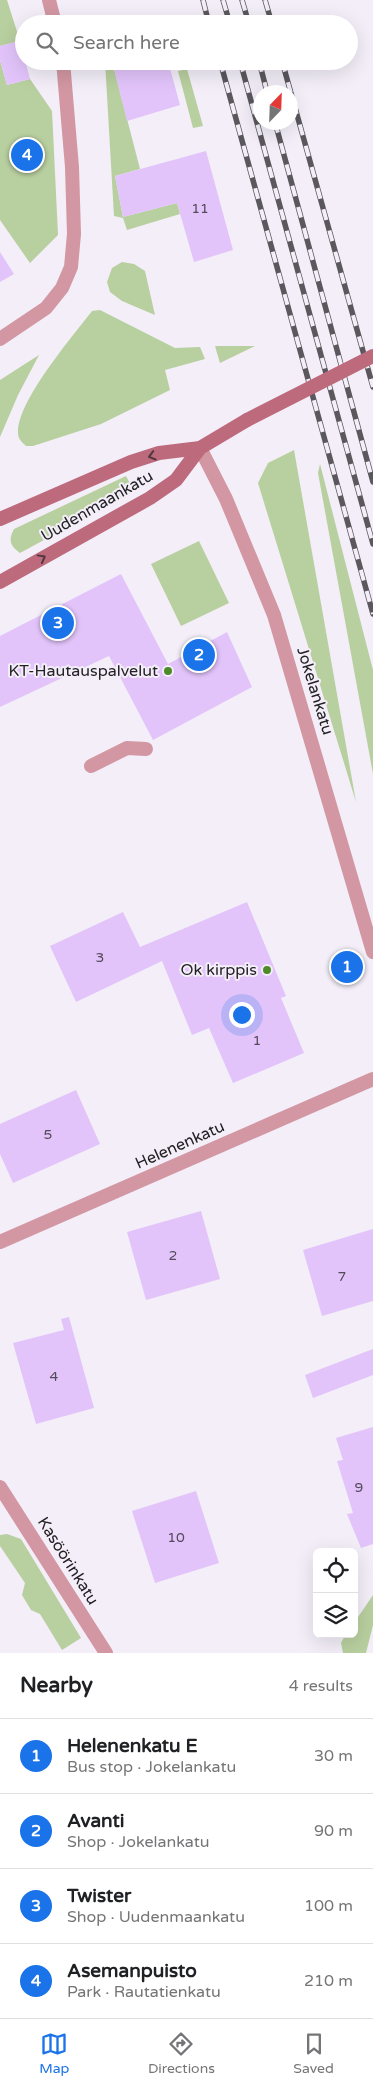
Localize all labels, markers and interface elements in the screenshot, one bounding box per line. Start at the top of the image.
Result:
search box [15,15,358,70]
icon: search [33,29,61,57]
text: Search here [73,32,180,54]
north arrow [253,85,298,130]
pin: 4 [11,136,43,174]
house number: 11 [191,200,209,217]
one-way arrow [148,450,156,460]
street label: Uudenmaankatu [37,466,157,546]
one-way arrow [37,554,46,564]
pin: 3 [42,604,74,642]
pin: 2 [183,636,215,674]
street label: Jokelankatu [292,645,338,737]
place label: KT-Hautauspalvelut [8,661,158,681]
marker: KT-Hautauspalvelut [162,665,174,677]
pin: 1 [331,948,363,986]
house number: 3 [96,949,104,966]
place label: Ok kirppis [181,960,257,980]
marker: Ok kirppis [261,964,273,976]
your location [229,1002,255,1028]
house number: 1 [253,1032,261,1049]
street label: Helenenkatu [132,1116,228,1174]
house number: 5 [44,1126,52,1143]
house number: 2 [169,1247,177,1264]
house number: 7 [338,1268,346,1285]
house number: 4 [50,1368,59,1385]
house number: 9 [355,1479,363,1496]
street label: Kasöörinkatu [33,1513,103,1609]
house number: 10 [167,1529,185,1546]
map controls [313,1548,358,1638]
button: locate [313,1548,358,1593]
button: layers [313,1593,358,1638]
text: Nearby [20,1673,93,1698]
text: 4 results [289,1676,353,1696]
text: Helenenkatu E [67,1735,198,1757]
text: 1 [31,1746,41,1766]
text: 30 m [314,1746,353,1766]
text: Bus stop · Jokelankatu [67,1757,236,1777]
text: Avanti [67,1810,124,1832]
text: 2 [31,1821,41,1841]
text: 90 m [314,1821,353,1841]
text: Shop · Jokelankatu [67,1832,210,1852]
text: Twister [67,1885,131,1907]
text: 3 [31,1896,41,1916]
text: 100 m [304,1896,353,1916]
text: Shop · Uudenmaankatu [67,1907,245,1927]
text: Asemanpuisto [67,1960,197,1982]
text: 4 [31,1971,41,1991]
text: 210 m [304,1971,353,1991]
text: Park · Rautatienkatu [67,1982,221,2002]
tab: Map [39,2030,69,2077]
tab: Directions [148,2030,215,2077]
tab: Saved [293,2030,334,2077]

